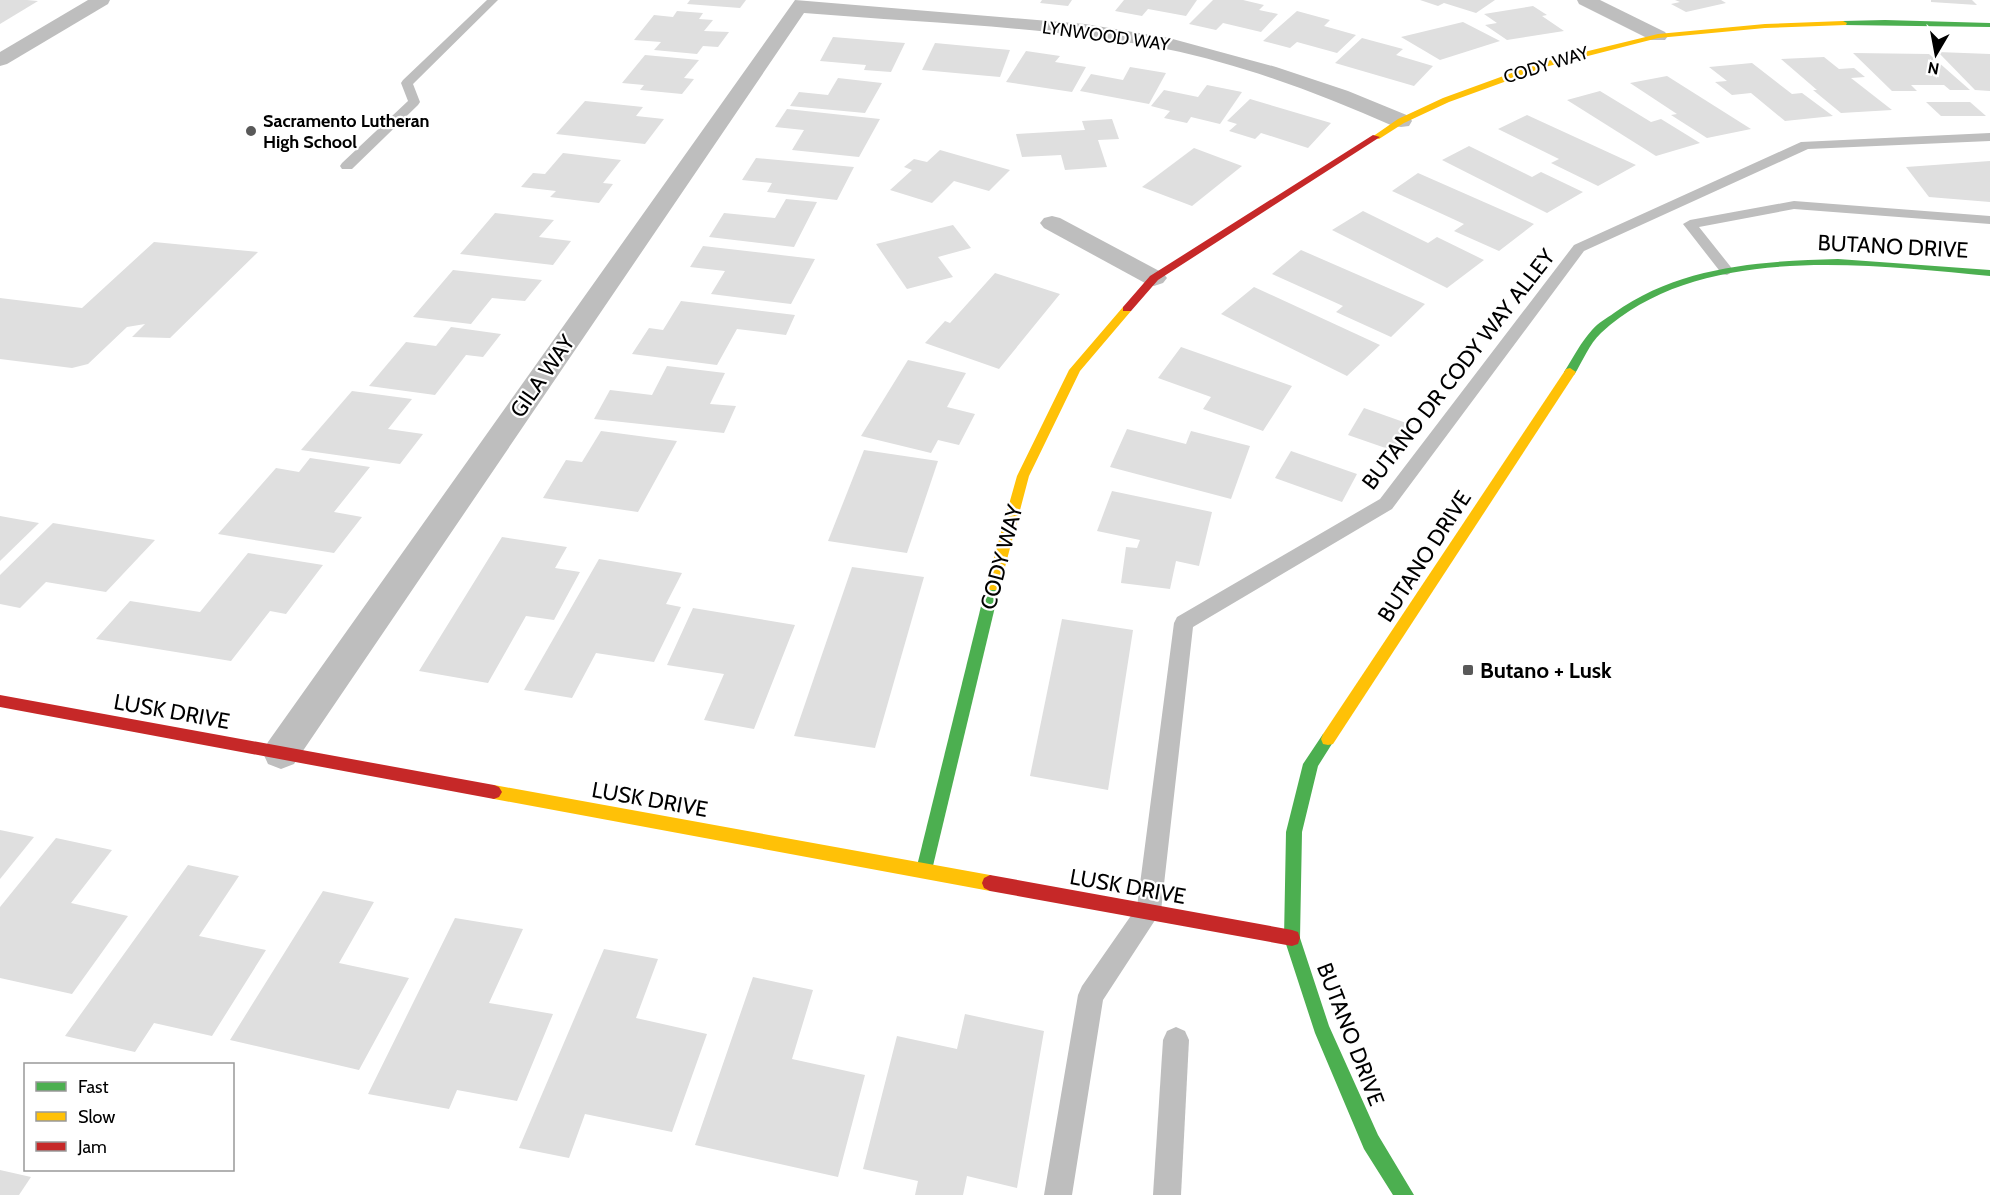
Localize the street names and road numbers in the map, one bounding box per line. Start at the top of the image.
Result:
street label: LYNWOOD WAY [1041,16,1172,56]
street label: CODY WAY [1501,41,1592,88]
street label: BUTANO DRIVE [1817,229,1969,264]
street label: BUTANO DR CODY WAY ALLEY [1356,243,1561,495]
street label: GILA WAY [504,329,581,423]
street label: BUTANO DRIVE [1372,486,1477,627]
street label: CODY WAY [975,501,1029,613]
street label: LUSK DRIVE [112,688,232,735]
street label: LUSK DRIVE [590,776,710,823]
street label: LUSK DRIVE [1068,863,1188,910]
street label: BUTANO DRIVE [1311,959,1390,1110]

